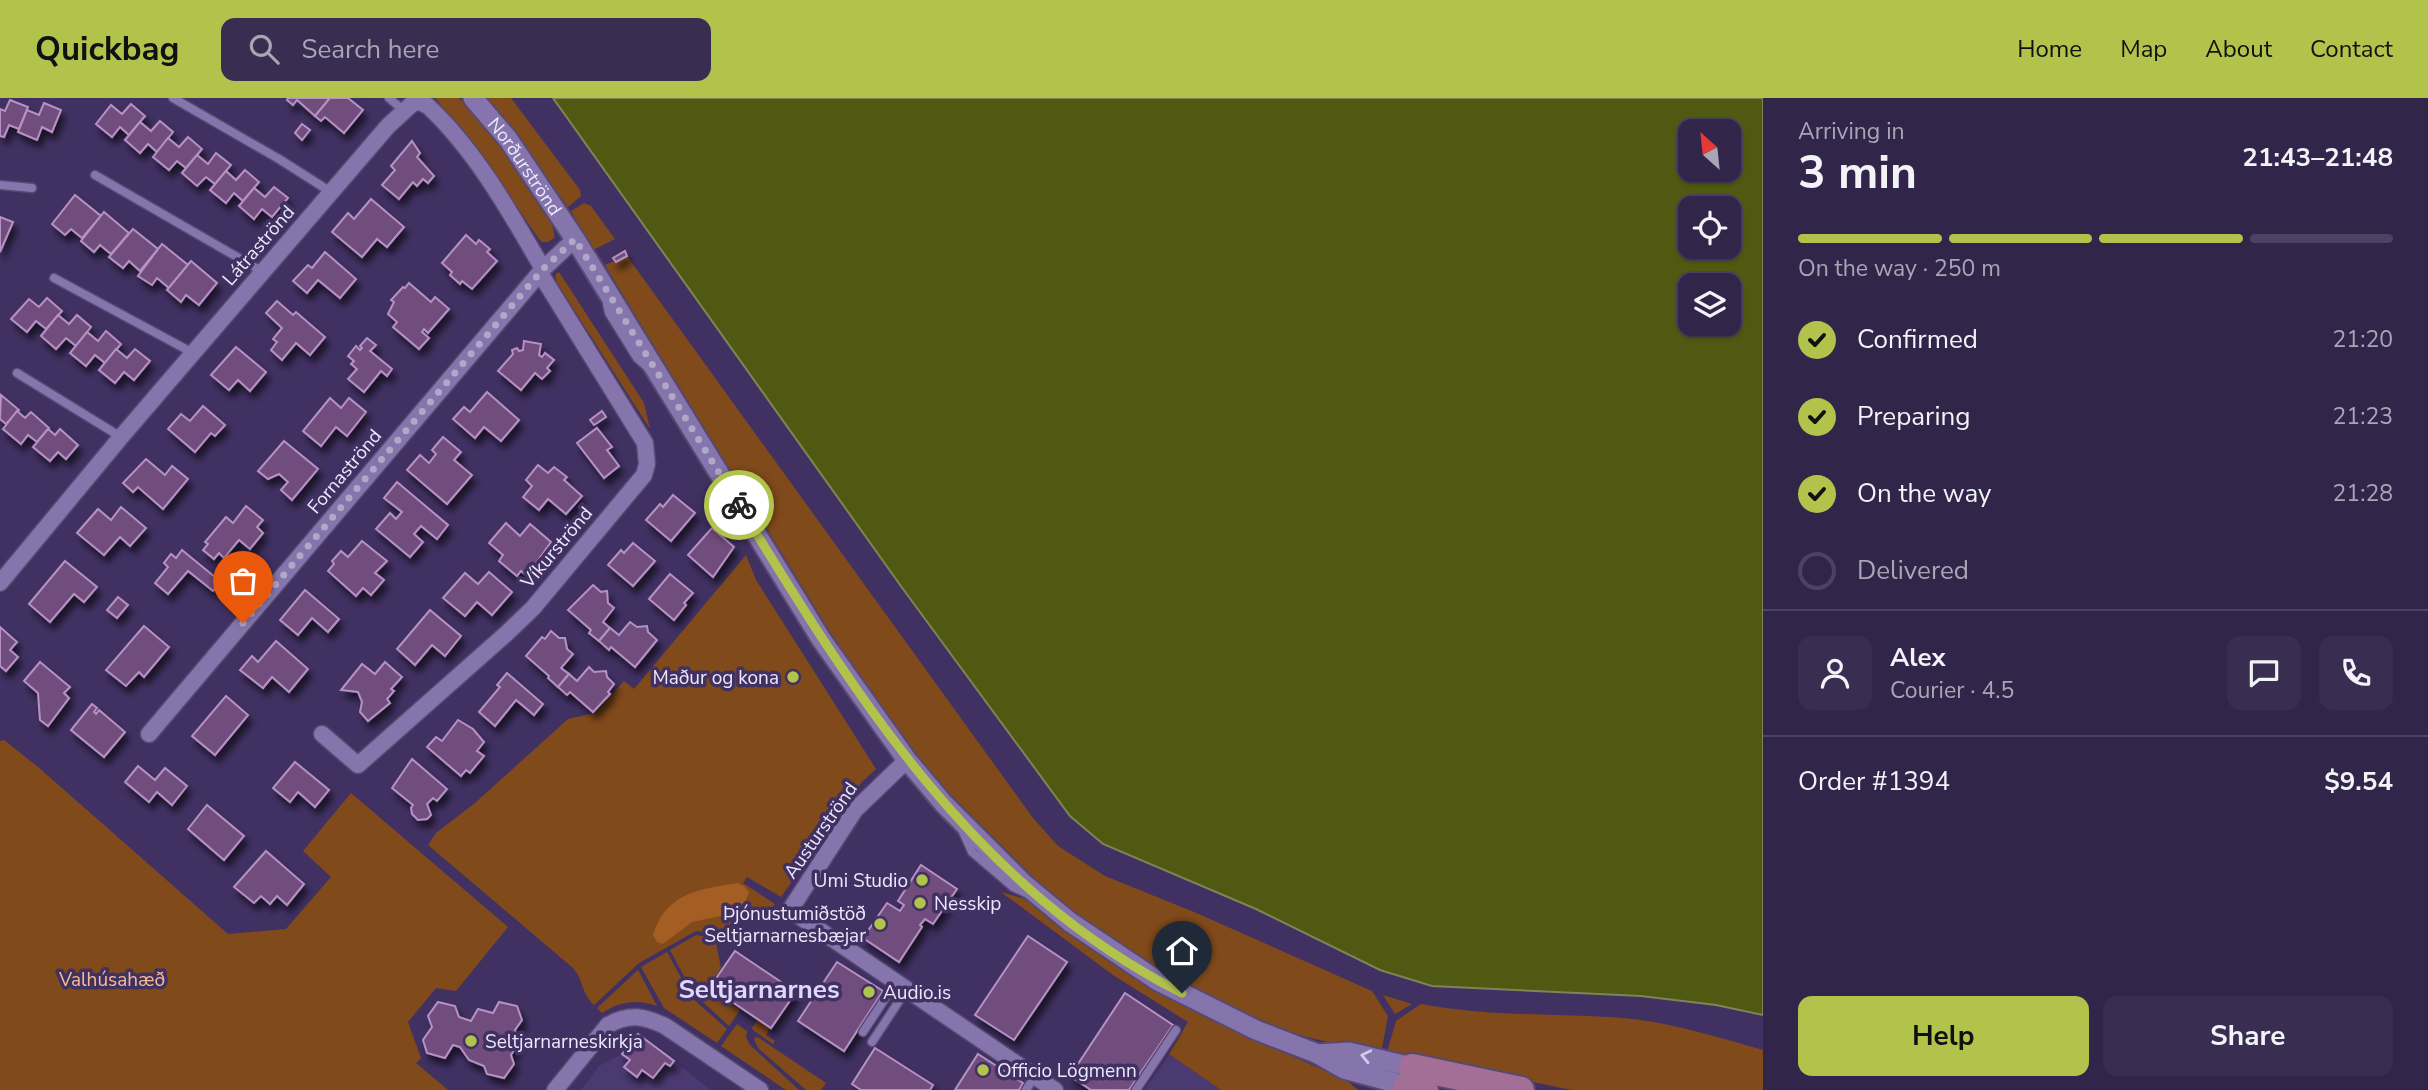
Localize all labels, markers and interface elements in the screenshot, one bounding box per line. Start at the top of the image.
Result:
search box [221,18,711,81]
text: Quickbag [35,27,179,72]
icon: search [245,30,283,68]
text: Search here [301,32,439,67]
text: Home [2017,33,2082,65]
text: Map [2120,33,2167,65]
text: About [2205,33,2272,65]
text: Contact [2310,33,2393,65]
street label: Norðurströnd [481,112,568,221]
text: Arriving in [1798,116,1905,147]
north arrow [1678,119,1741,182]
map controls [1678,119,1741,336]
text: 21:43–21:48 [2242,140,2393,175]
text: 3 min [1798,141,1917,204]
button: locate [1678,196,1741,259]
street label: Látraströnd [217,200,301,291]
text: On the way · 250 m [1798,253,2001,284]
button: layers [1678,273,1741,336]
icon: check [1798,321,1836,359]
text: Confirmed [1857,322,1978,357]
text: 21:20 [2333,324,2393,355]
icon: check [1798,398,1836,436]
text: Preparing [1857,399,1970,434]
text: 21:23 [2333,401,2393,432]
street label: Fornaströnd [302,424,388,519]
courier [704,470,774,540]
icon: check [1798,475,1836,513]
text: On the way [1857,476,1991,511]
text: 21:28 [2333,478,2393,509]
icon: bike [720,486,758,524]
street label: Víkurströnd [514,501,599,595]
pin [213,551,273,623]
text: Delivered [1857,553,1969,588]
icon: bag [224,562,262,600]
button: person [1798,636,1872,710]
button: chat [2227,636,2301,710]
button: phone [2319,636,2393,710]
text: Alex [1890,640,1946,675]
place label: Maður og kona [652,665,779,691]
marker: Maður og kona [785,669,801,685]
text: Courier · 4.5 [1890,675,2014,706]
text: Order #1394 [1798,764,1950,799]
text: $9.54 [2324,764,2393,799]
street label: Austurströnd [778,777,864,884]
place label: Umi Studio [814,868,908,894]
marker: Umi Studio [914,872,930,888]
place label: Nesskip [934,891,1001,917]
marker: Nesskip [912,895,928,911]
place label: Þjónustumiðstöð Seltjarnarnesbæjar [704,901,866,949]
marker: Þjónustumiðstöð Seltjarnarnesbæjar [872,916,888,932]
pin [1152,921,1212,993]
icon: home [1163,932,1201,970]
park label: Valhúsahæð [58,967,165,993]
district label: Seltjarnarnes [678,972,840,1007]
place label: Audio.is [883,980,951,1006]
marker: Audio.is [861,984,877,1000]
button: Help [1798,996,2089,1076]
button: Share [2103,996,2393,1076]
place label: Seltjarnarneskirkja [485,1029,643,1055]
marker: Seltjarnarneskirkja [463,1033,479,1049]
one-way arrow [1360,1050,1372,1064]
place label: Officio Lögmenn [997,1058,1137,1084]
marker: Officio Lögmenn [975,1062,991,1078]

